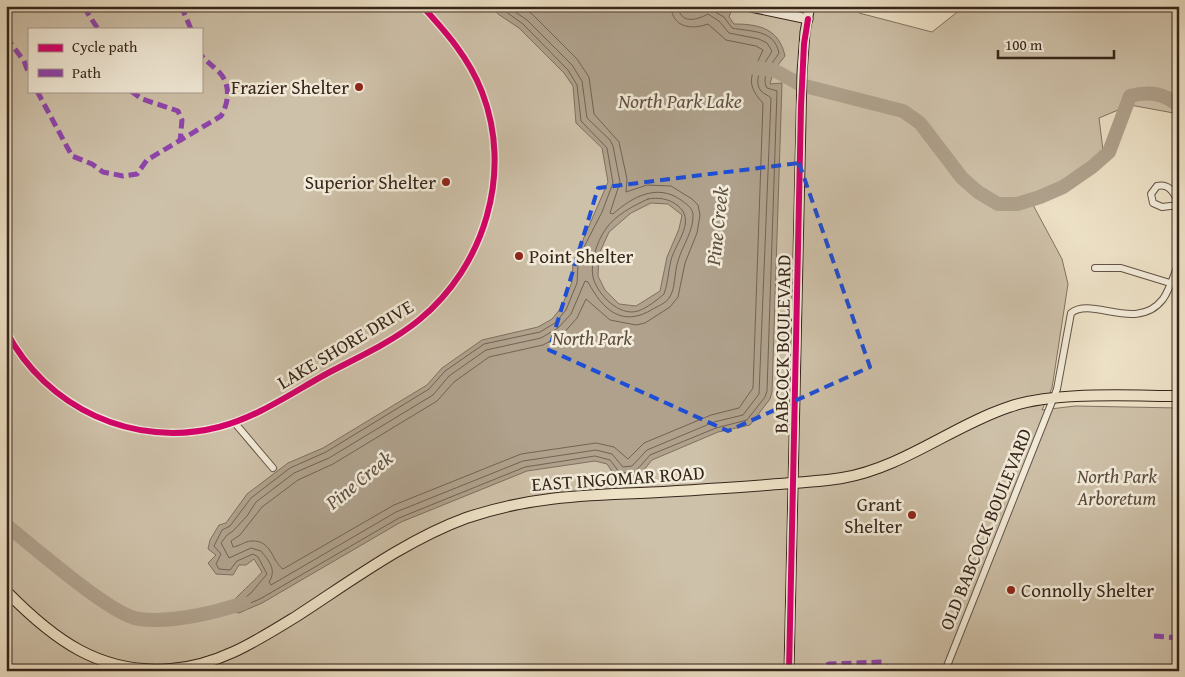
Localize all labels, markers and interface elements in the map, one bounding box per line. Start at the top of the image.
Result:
legend [28,28,202,92]
scale bar [998,28,1114,60]
text: 100 m [1005,34,1043,55]
text: Cycle path [72,36,138,57]
text: Path [72,62,101,83]
place label: Frazier Shelter [231,73,349,101]
marker: Frazier Shelter [353,81,365,93]
water label: North Park Lake [617,86,742,115]
place label: Superior Shelter [305,168,436,196]
marker: Superior Shelter [440,176,452,188]
water label: Pine Creek [698,184,735,268]
place label: Point Shelter [529,242,634,270]
marker: Point Shelter [513,250,525,262]
street label: BABCOCK BOULEVARD [766,254,798,434]
street label: LAKE SHORE DRIVE [272,292,419,396]
park label: North Park [551,324,632,352]
street label: OLD BABCOCK BOULEVARD [932,424,1038,634]
water label: Pine Creek [318,443,399,516]
street label: EAST INGOMAR ROAD [531,458,705,498]
park label: North Park Arboretum [1076,462,1157,512]
place label: Grant Shelter [844,490,902,540]
marker: Grant Shelter [906,509,918,521]
place label: Connolly Shelter [1021,576,1154,604]
marker: Connolly Shelter [1005,584,1017,596]

